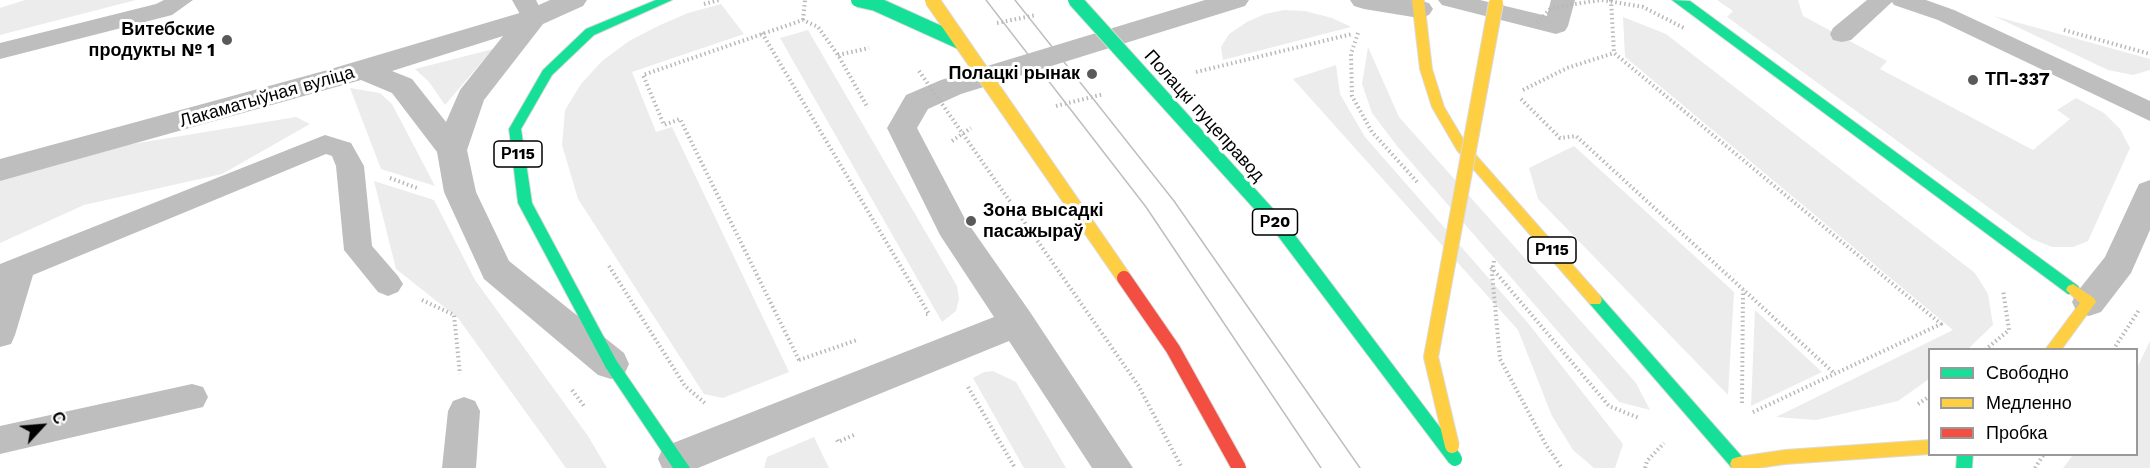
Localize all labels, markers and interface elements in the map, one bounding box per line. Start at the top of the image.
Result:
place label: Витебские продукты № 1 [89,19,215,62]
marker: Витебские продукты № 1 [220,33,234,47]
street label: Полацкі пуцеправод [1139,46,1269,186]
street label: Лакаматыўная вуліца [177,62,357,132]
place label: Полацкі рынак [949,63,1080,85]
marker: Полацкі рынак [1085,67,1099,81]
place label: ТП-337 [1985,69,2050,91]
marker: ТП-337 [1966,73,1980,87]
road number: Р115 [494,141,542,167]
place label: Зона высадкі пасажыраў [983,200,1103,242]
road number: Р20 [1252,209,1298,235]
marker: Зона высадкі пасажыраў [964,214,978,228]
road number: Р115 [1528,237,1576,263]
legend [1928,348,2138,456]
text: Свободно [1986,362,2069,383]
text: Медленно [1986,392,2072,413]
north arrow [12,396,72,456]
text: С [48,409,70,427]
text: Пробка [1986,422,2048,443]

